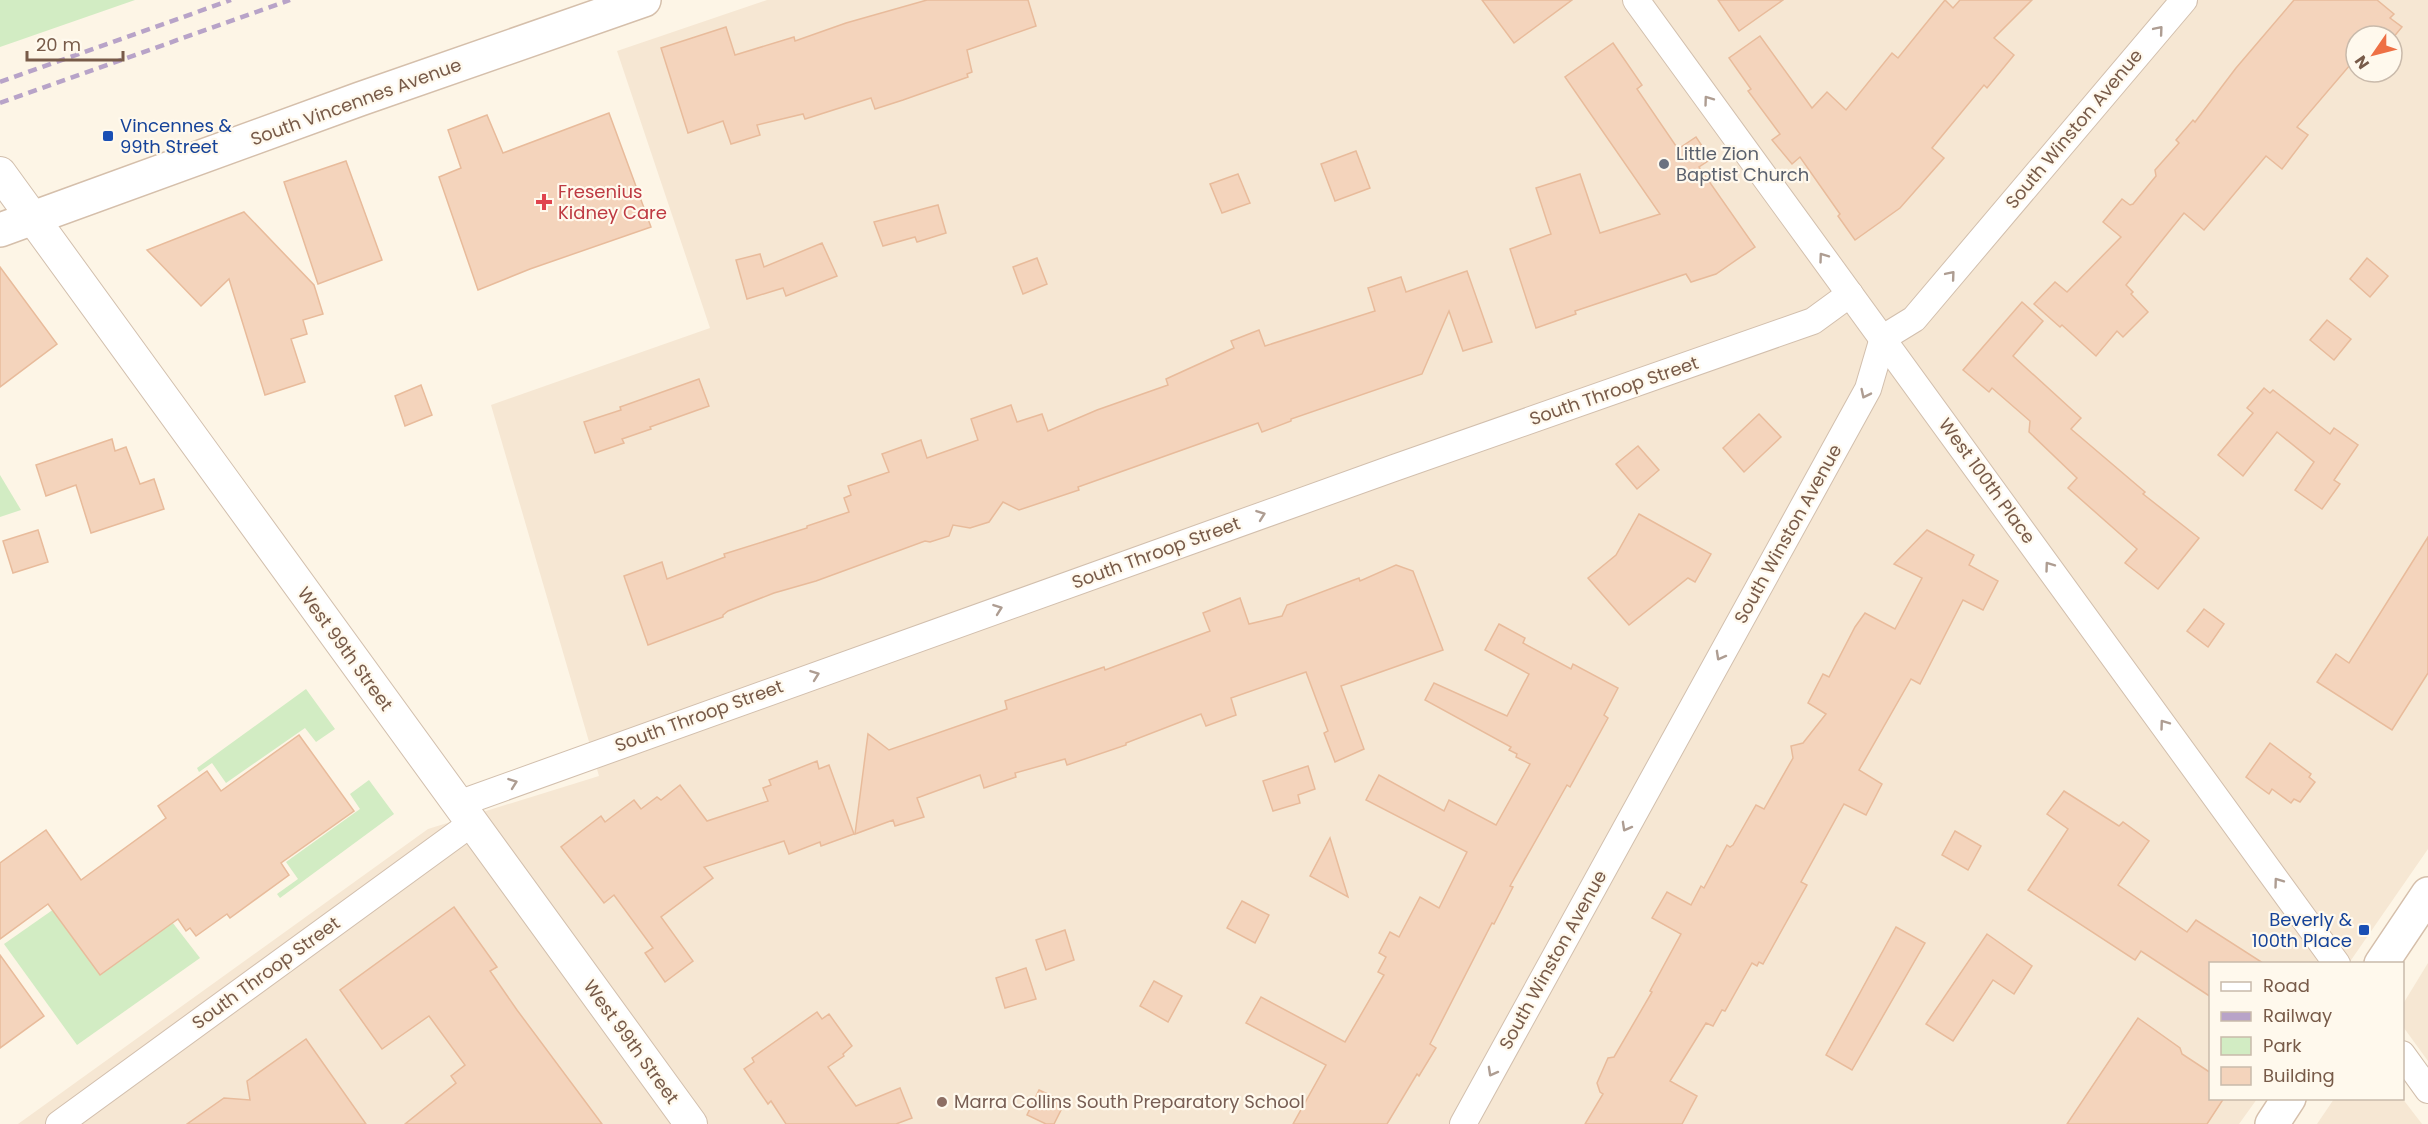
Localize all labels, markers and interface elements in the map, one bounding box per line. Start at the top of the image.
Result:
scale bar [27,24,123,62]
north arrow [2344,24,2404,84]
one-way arrow [2151,26,2162,37]
text: 20 m [36,32,81,57]
street label: South Winston Avenue [1999,44,2148,214]
text: N [2349,51,2375,74]
street label: South Vincennes Avenue [247,52,465,151]
one-way arrow [1705,95,1716,106]
place label: Vincennes & 99th Street [120,113,233,159]
marker: Vincennes & 99th Street [101,129,115,143]
place label: Little Zion Baptist Church [1676,141,1809,187]
marker: Little Zion Baptist Church [1657,157,1671,171]
place label: Fresenius Kidney Care [558,179,667,225]
marker: Fresenius Kidney Care [535,193,553,211]
one-way arrow [1819,253,1830,264]
one-way arrow [1944,271,1955,282]
street label: South Throop Street [1526,350,1702,431]
one-way arrow [1861,387,1872,398]
street label: West 100th Place [1933,413,2042,549]
street label: South Winston Avenue [1728,440,1847,628]
street label: South Throop Street [1068,510,1243,595]
one-way arrow [1255,510,1266,523]
one-way arrow [2045,562,2056,573]
street label: West 99th Street [292,582,399,716]
one-way arrow [992,604,1003,617]
one-way arrow [1716,650,1727,661]
one-way arrow [809,669,820,682]
street label: South Throop Street [611,673,786,758]
one-way arrow [2160,719,2171,730]
one-way arrow [507,778,517,791]
one-way arrow [1622,821,1633,831]
street label: South Winston Avenue [1493,866,1612,1054]
one-way arrow [2274,878,2285,889]
place label: Beverly & 100th Place [2252,907,2353,953]
street label: South Throop Street [187,910,345,1035]
marker: Beverly & 100th Place [2357,923,2371,937]
legend [2209,962,2404,1100]
text: Road [2263,973,2310,998]
street label: West 99th Street [578,975,685,1109]
text: Railway [2263,1003,2332,1028]
text: Park [2263,1033,2302,1058]
text: Building [2263,1063,2335,1088]
one-way arrow [1487,1065,1499,1076]
place label: Marra Collins South Preparatory School [954,1089,1305,1114]
marker: Marra Collins South Preparatory School [935,1095,949,1109]

